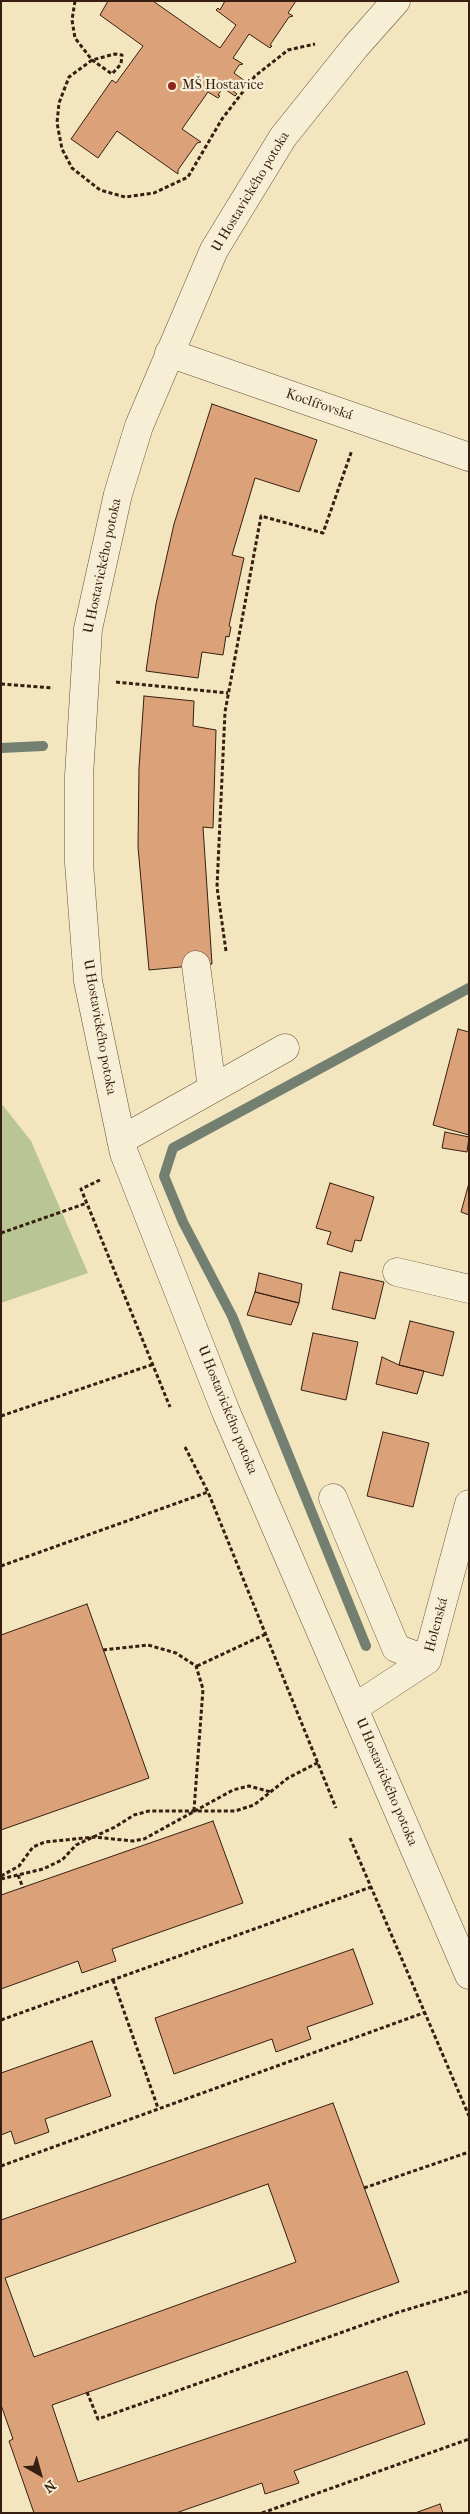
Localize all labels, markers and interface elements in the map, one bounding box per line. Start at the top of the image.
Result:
place label: MŠ Hostavice [182,78,264,94]
marker: MŠ Hostavice [166,80,178,92]
street label: U Hostavického potoka [208,129,294,255]
street label: Koclířovská [283,386,355,424]
street label: U Hostavického potoka [80,497,126,635]
street label: U Hostavického potoka [79,958,119,1096]
street label: U Hostavického potoka [193,1343,261,1477]
street label: Holenská [422,1596,452,1654]
street label: U Hostavického potoka [351,1715,421,1849]
north arrow [15,2449,65,2499]
text: N [40,2476,59,2496]

